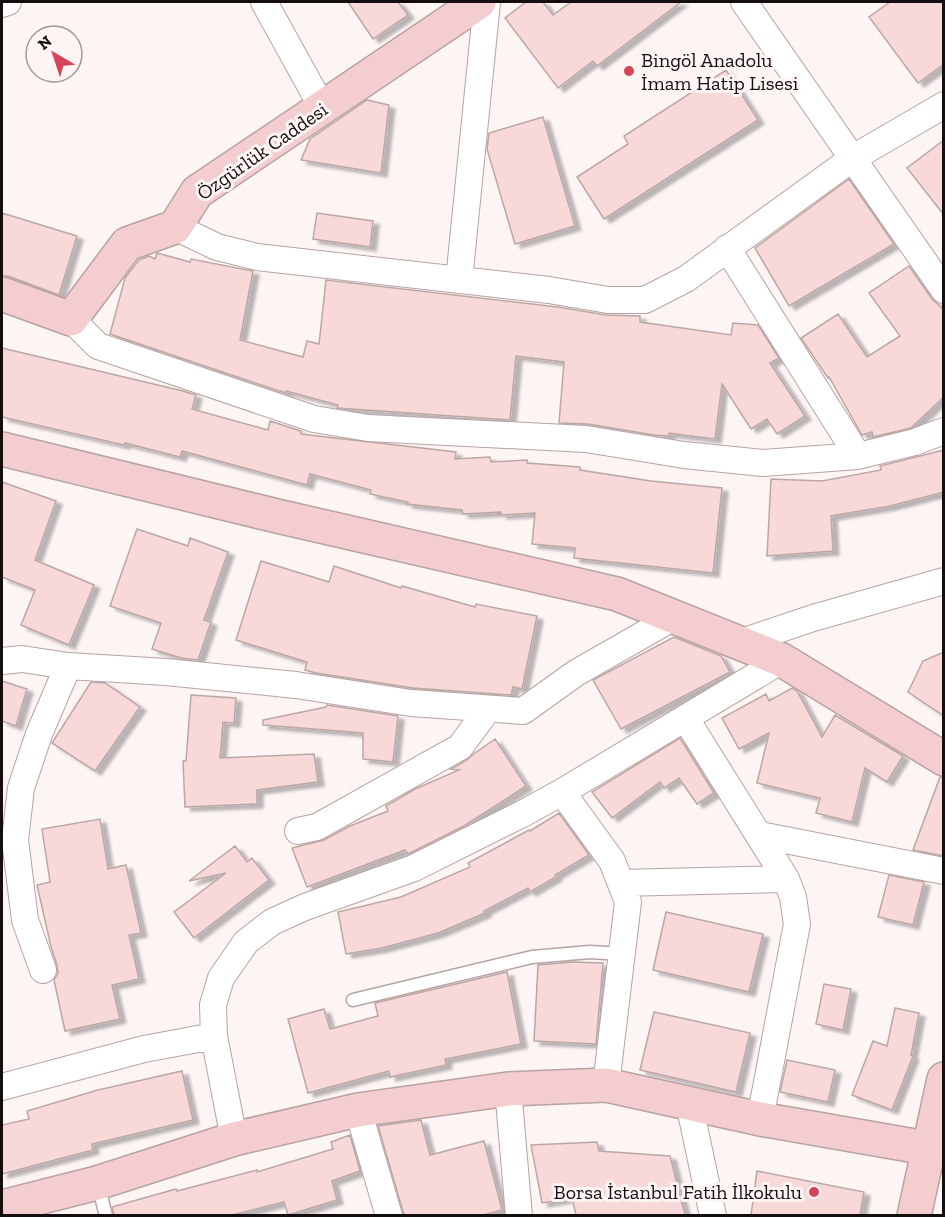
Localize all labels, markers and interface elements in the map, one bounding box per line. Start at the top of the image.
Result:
north arrow [24,24,84,84]
text: N [34,32,56,54]
place label: Bingöl Anadolu İmam Hatip Lisesi [641,48,799,95]
marker: Bingöl Anadolu İmam Hatip Lisesi [622,64,636,78]
street label: Özgürlük Caddesi [192,97,332,205]
place label: Borsa İstanbul Fatih İlkokulu [554,1180,802,1204]
marker: Borsa İstanbul Fatih İlkokulu [807,1185,821,1199]

